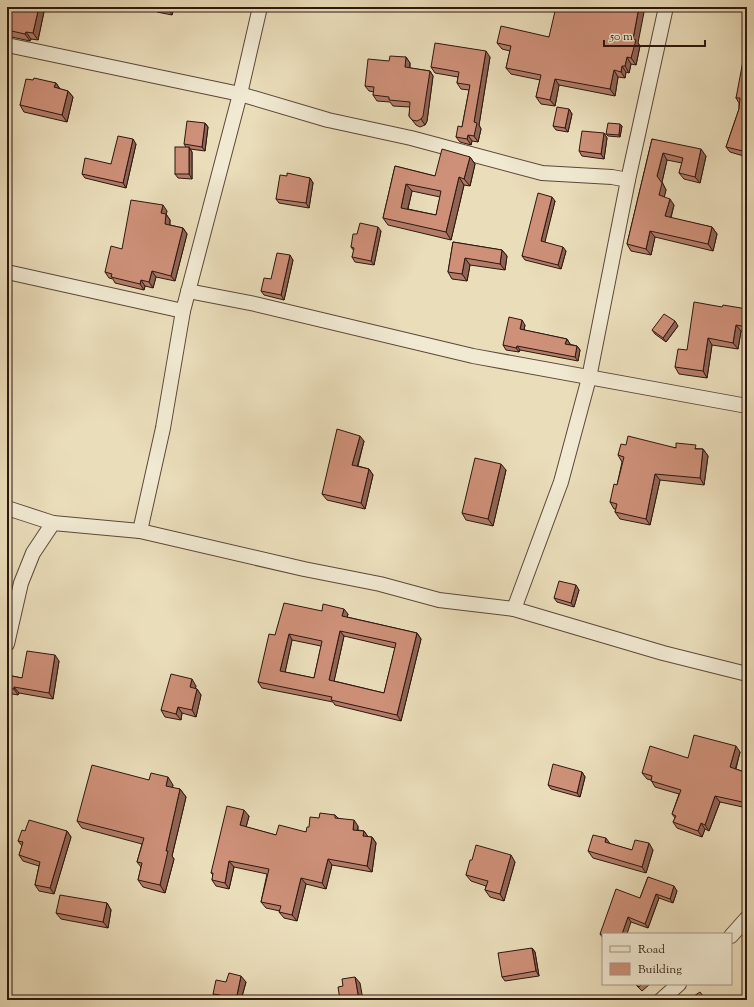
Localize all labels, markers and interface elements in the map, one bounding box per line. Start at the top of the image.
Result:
scale bar [604,22,705,48]
text: 50 m [609,28,633,46]
legend [602,933,732,985]
text: Road [638,941,665,959]
text: Building [638,961,682,979]

